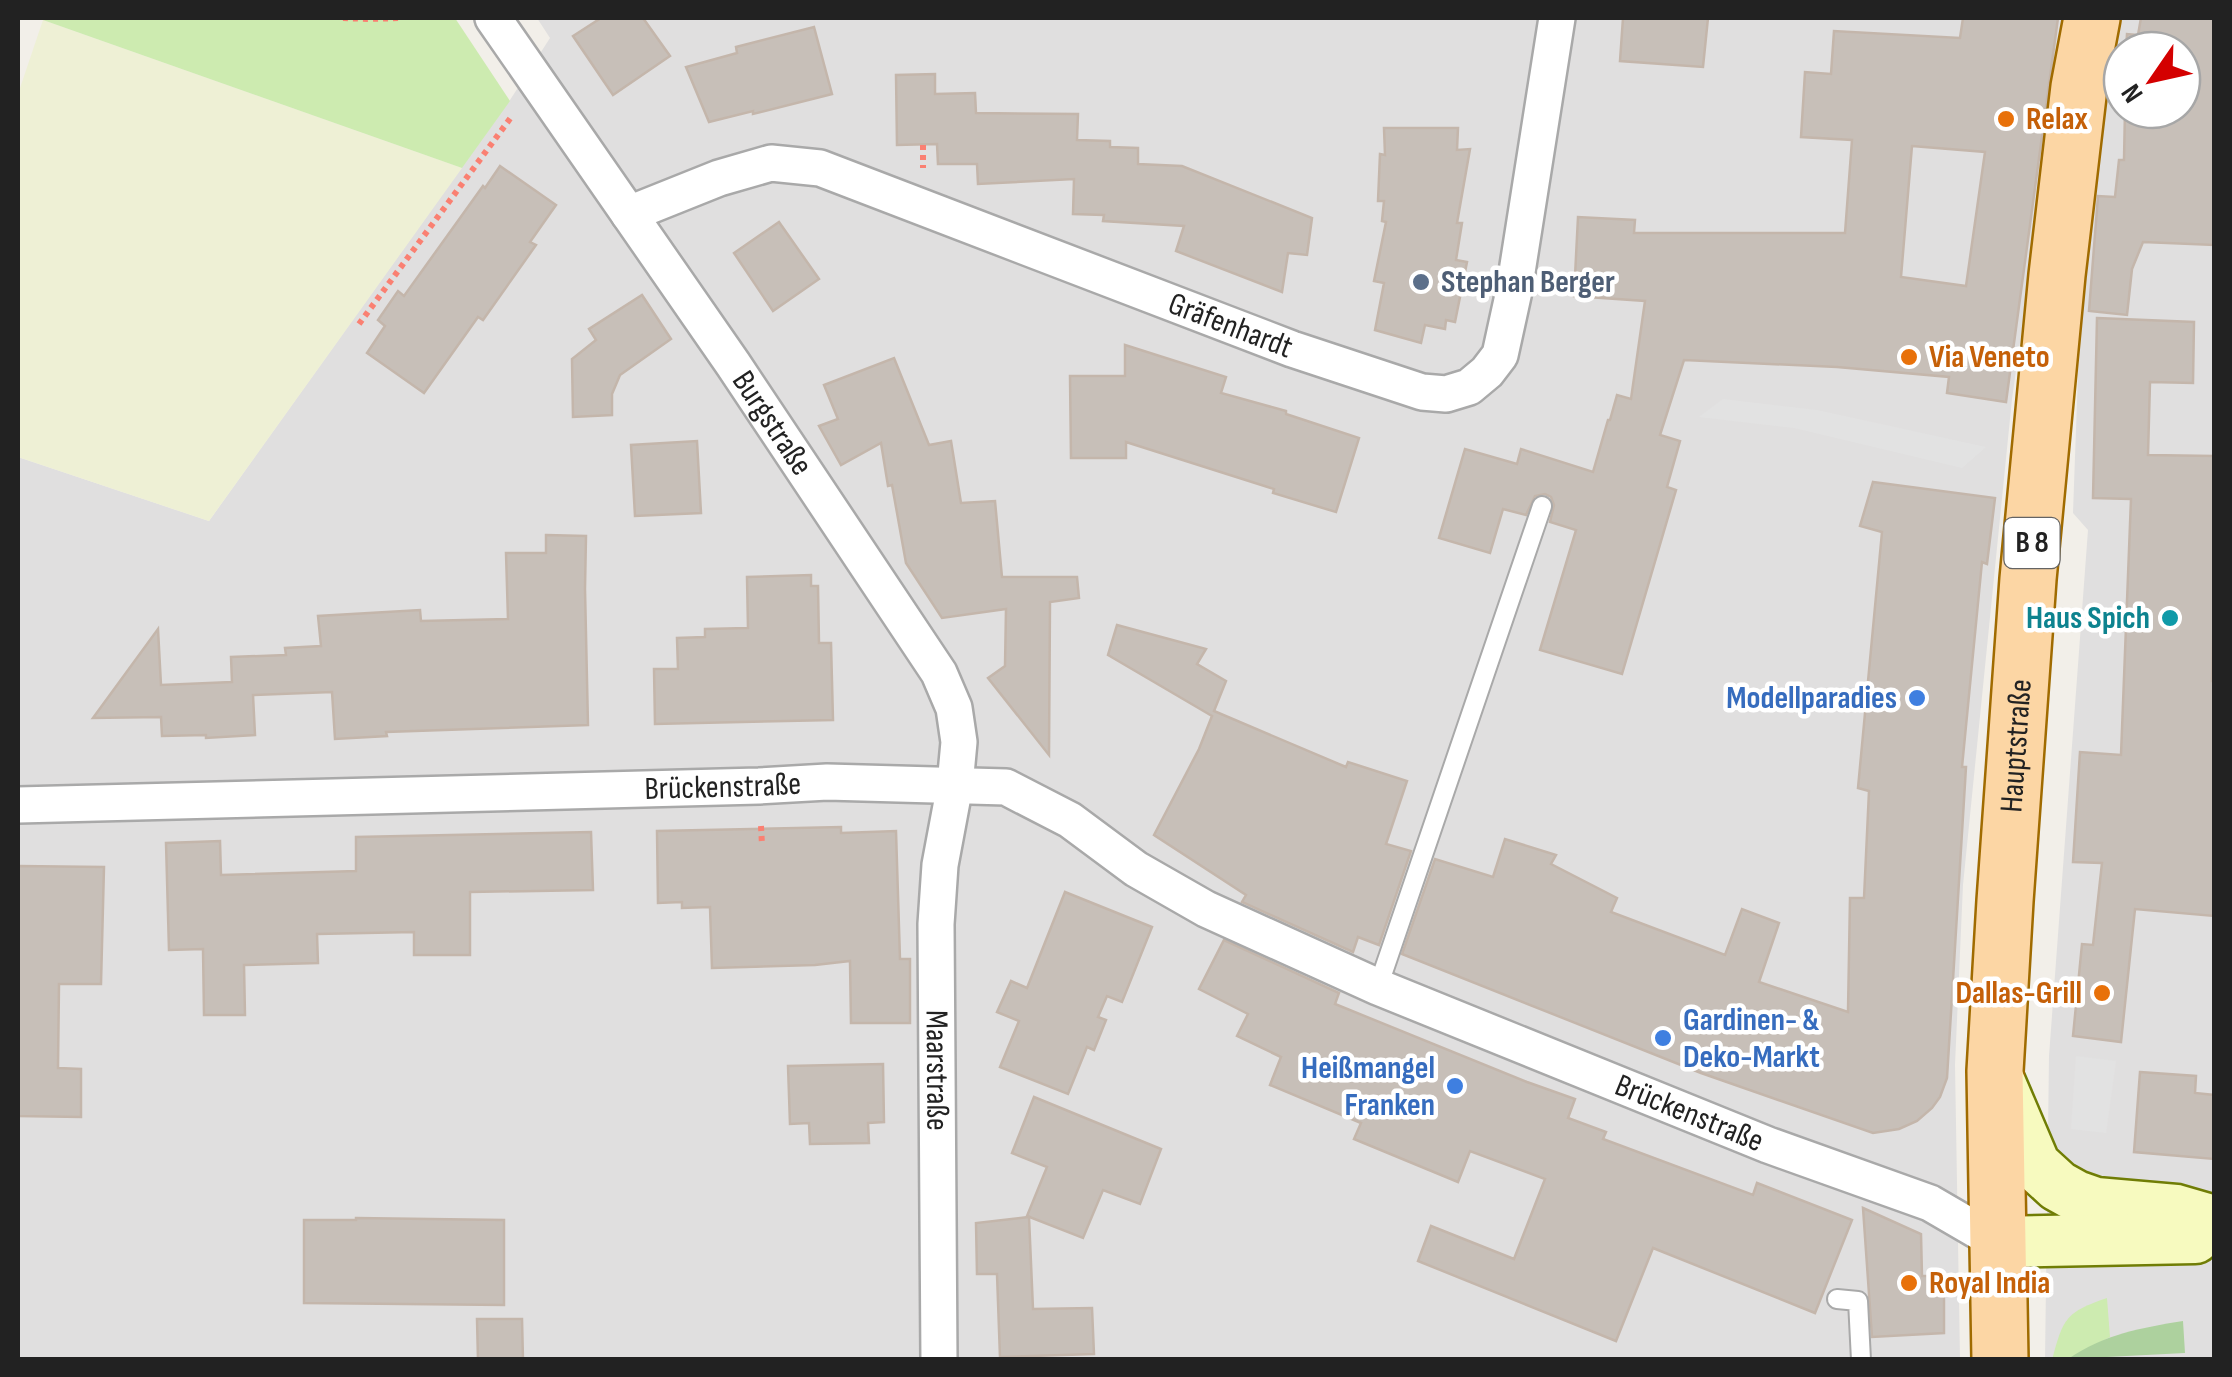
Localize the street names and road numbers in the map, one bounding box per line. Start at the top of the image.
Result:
street label: Gräfenhardt [1163,284,1298,367]
street label: Burgstraße [724,363,821,483]
road number: B 8 [2004,518,2060,568]
street label: Hauptstraße [1992,678,2040,814]
street label: Brückenstraße [644,764,802,808]
street label: Maarstraße [917,1010,957,1131]
street label: Brückenstraße [1609,1066,1769,1161]

